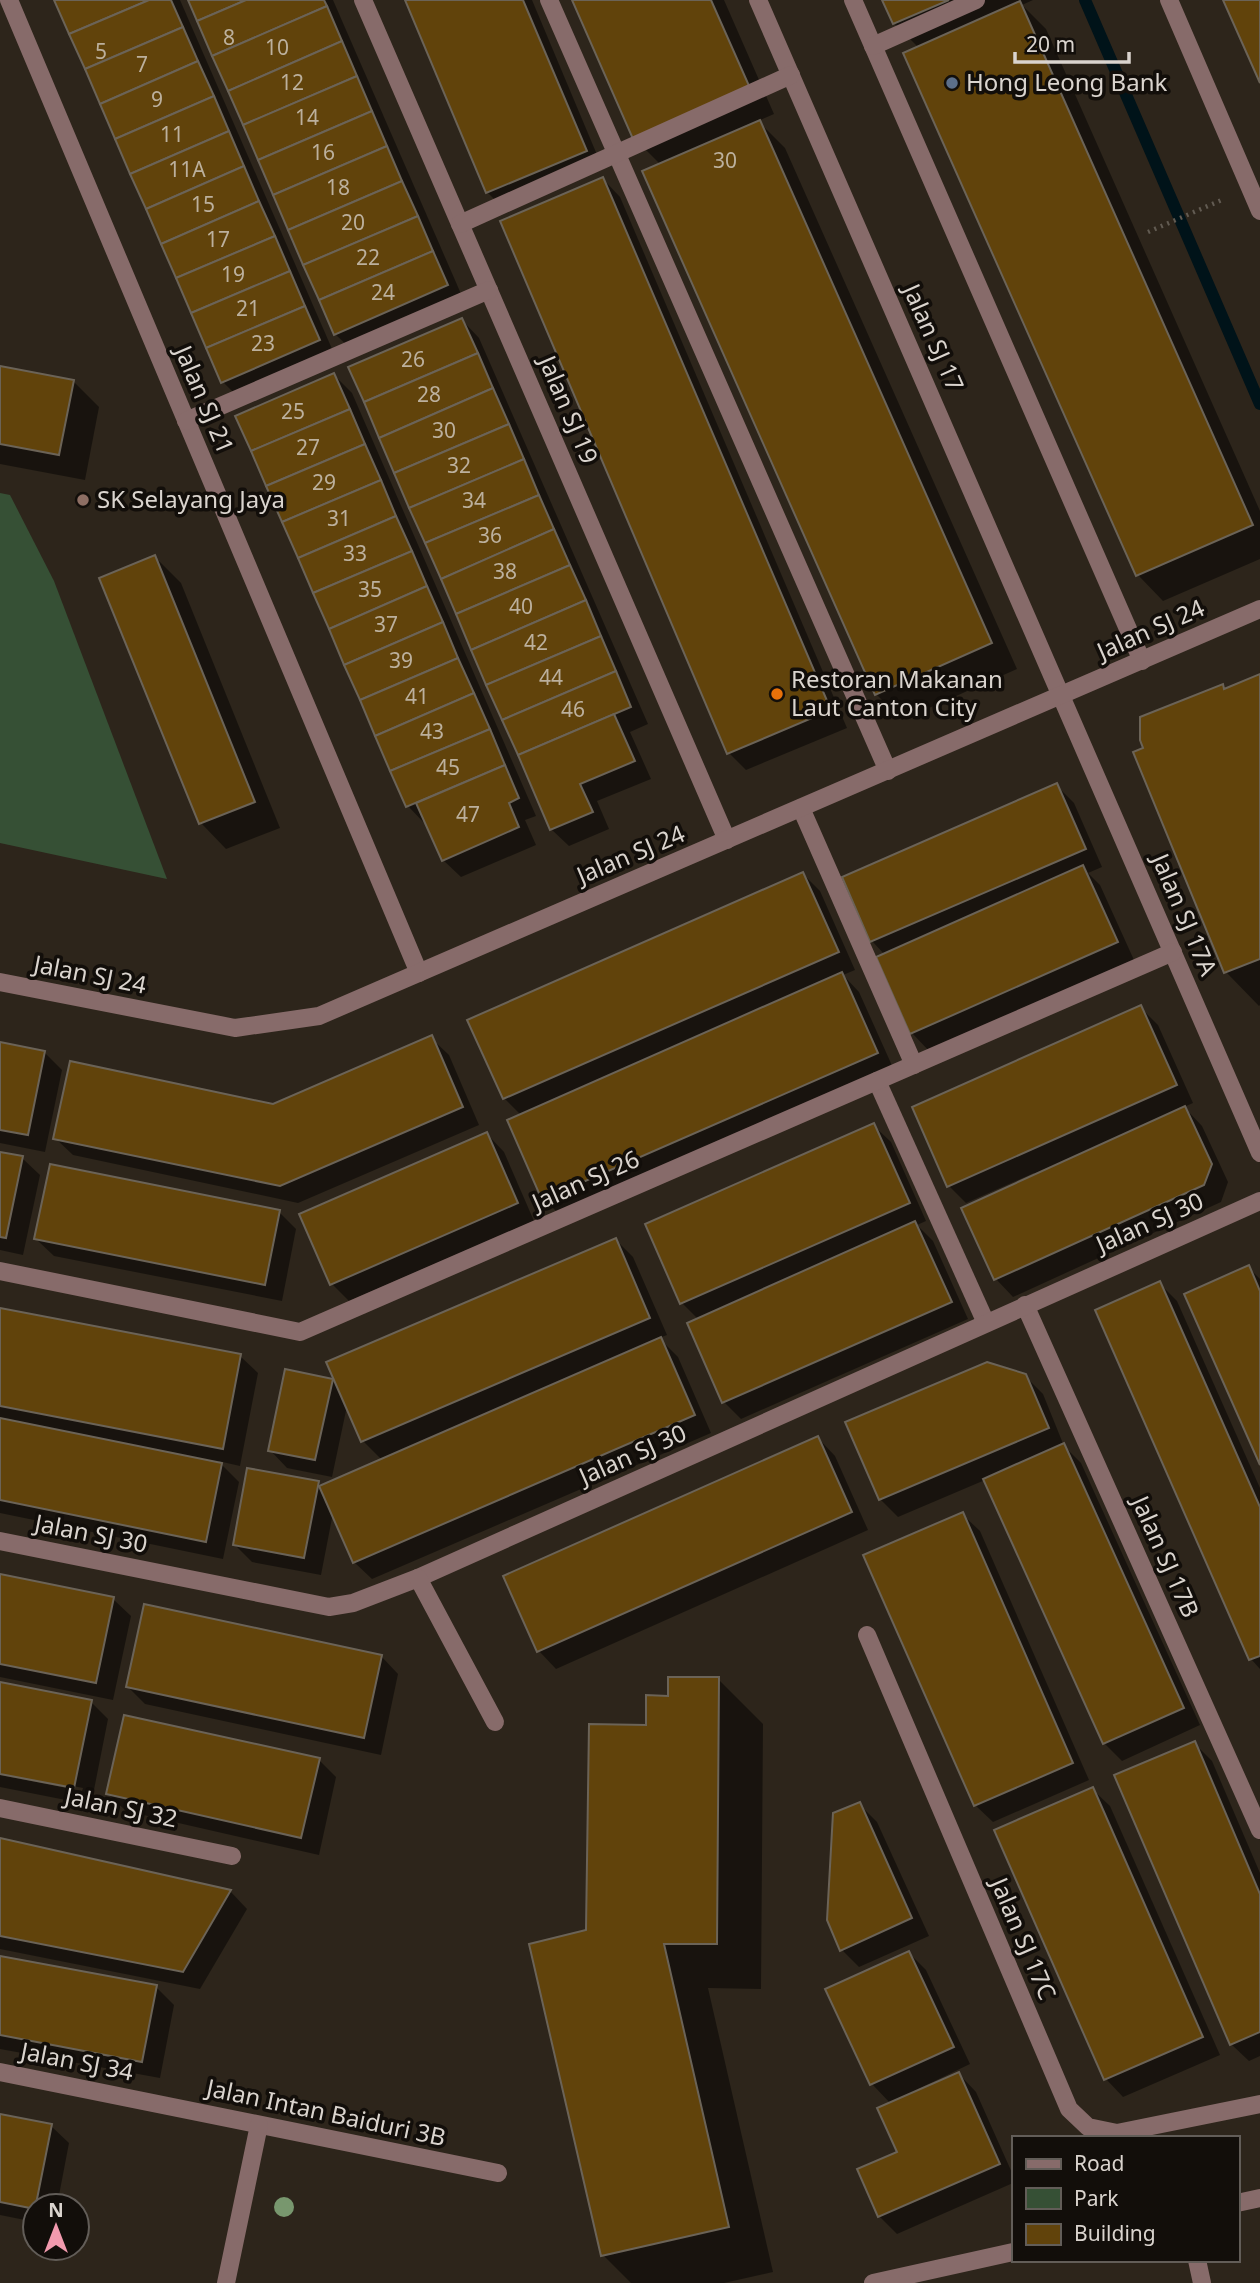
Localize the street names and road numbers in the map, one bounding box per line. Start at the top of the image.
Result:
street label: Jalan SJ 17 [895,277,973,396]
street label: Jalan SJ 21 [167,339,243,458]
street label: Jalan SJ 19 [531,349,607,468]
street label: Jalan SJ 24 [1090,590,1209,668]
street label: Jalan SJ 24 [570,816,690,892]
street label: Jalan SJ 17A [1144,847,1226,981]
street label: Jalan SJ 24 [29,946,150,1001]
street label: Jalan SJ 26 [525,1141,644,1219]
street label: Jalan SJ 30 [1089,1183,1208,1261]
street label: Jalan SJ 30 [572,1415,691,1493]
street label: Jalan SJ 17B [1124,1489,1208,1622]
street label: Jalan SJ 30 [30,1505,150,1560]
street label: Jalan SJ 32 [60,1778,181,1835]
street label: Jalan SJ 17C [983,1871,1065,2004]
street label: Jalan SJ 34 [16,2033,137,2088]
street label: Jalan Intan Baiduri 3B [202,2070,449,2153]

